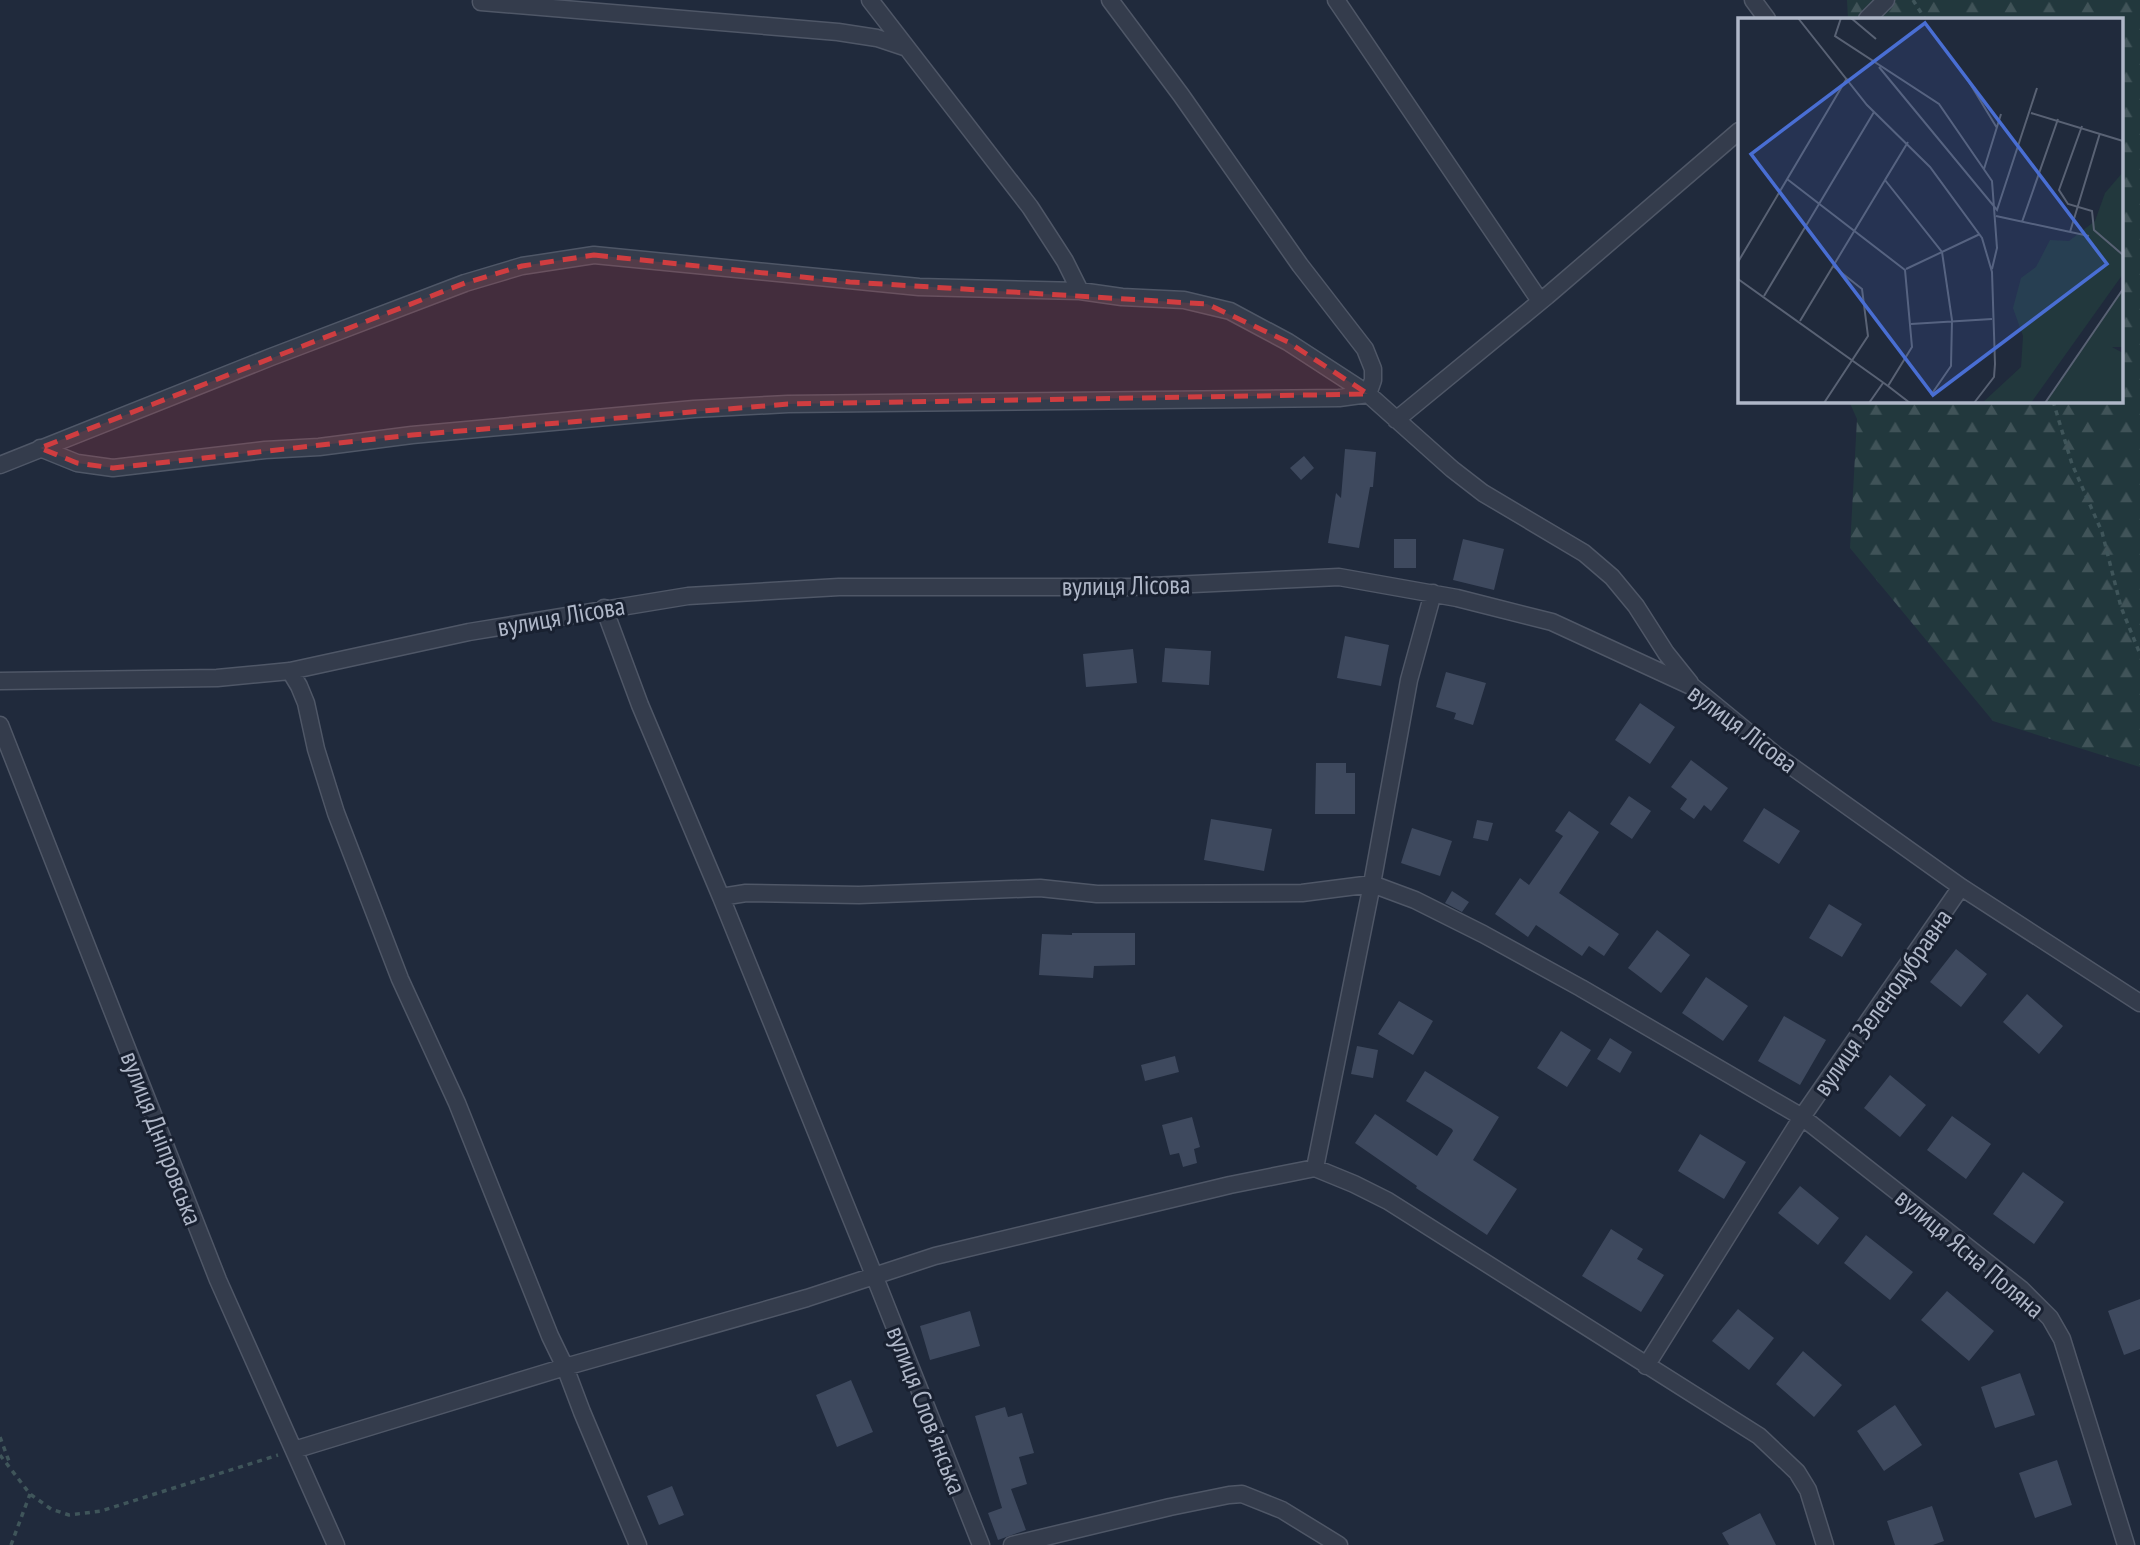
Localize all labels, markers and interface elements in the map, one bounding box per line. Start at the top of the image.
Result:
inset map [1738,18,2122,402]
street label: вулиця Лісова [1061,567,1191,603]
street label: вулиця Лісова [495,589,627,643]
street label: вулиця Лісова [1682,676,1804,780]
street label: вулиця Зеленодубравна [1805,902,1959,1102]
street label: вулиця Дніпровська [114,1047,210,1229]
street label: вулиця Ясна Поляна [1889,1181,2051,1325]
street label: вулиця Словʼянська [880,1321,974,1499]

